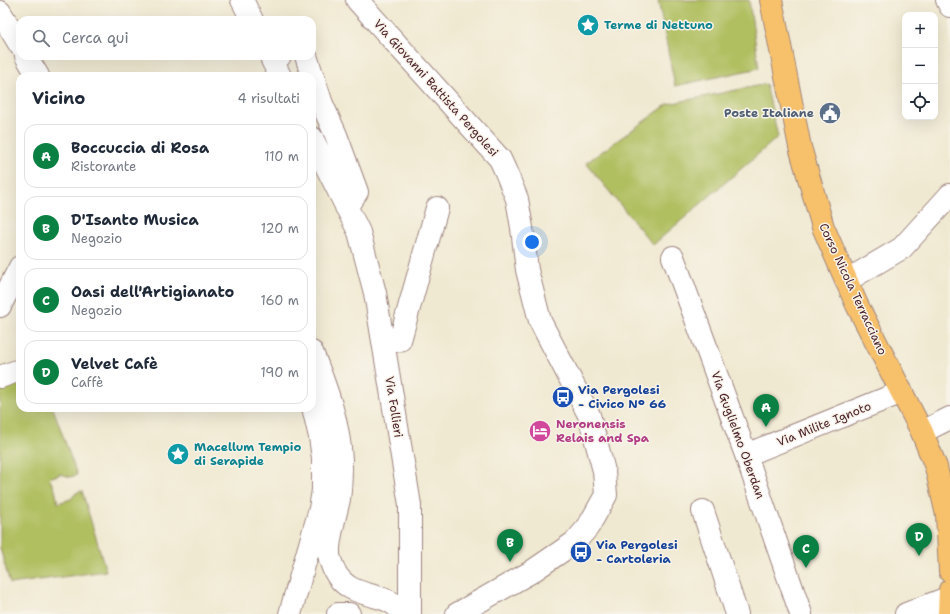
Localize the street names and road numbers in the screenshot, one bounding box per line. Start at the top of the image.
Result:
street label: Via Giovanni Battista Pergolesi [370,16,502,160]
street label: Corso Nicola Terracciano [815,220,891,358]
street label: Via Guglielmo Oberdan [707,369,769,501]
street label: Via Follieri [381,375,407,439]
street label: Via Milite Ignoto [774,398,874,450]

